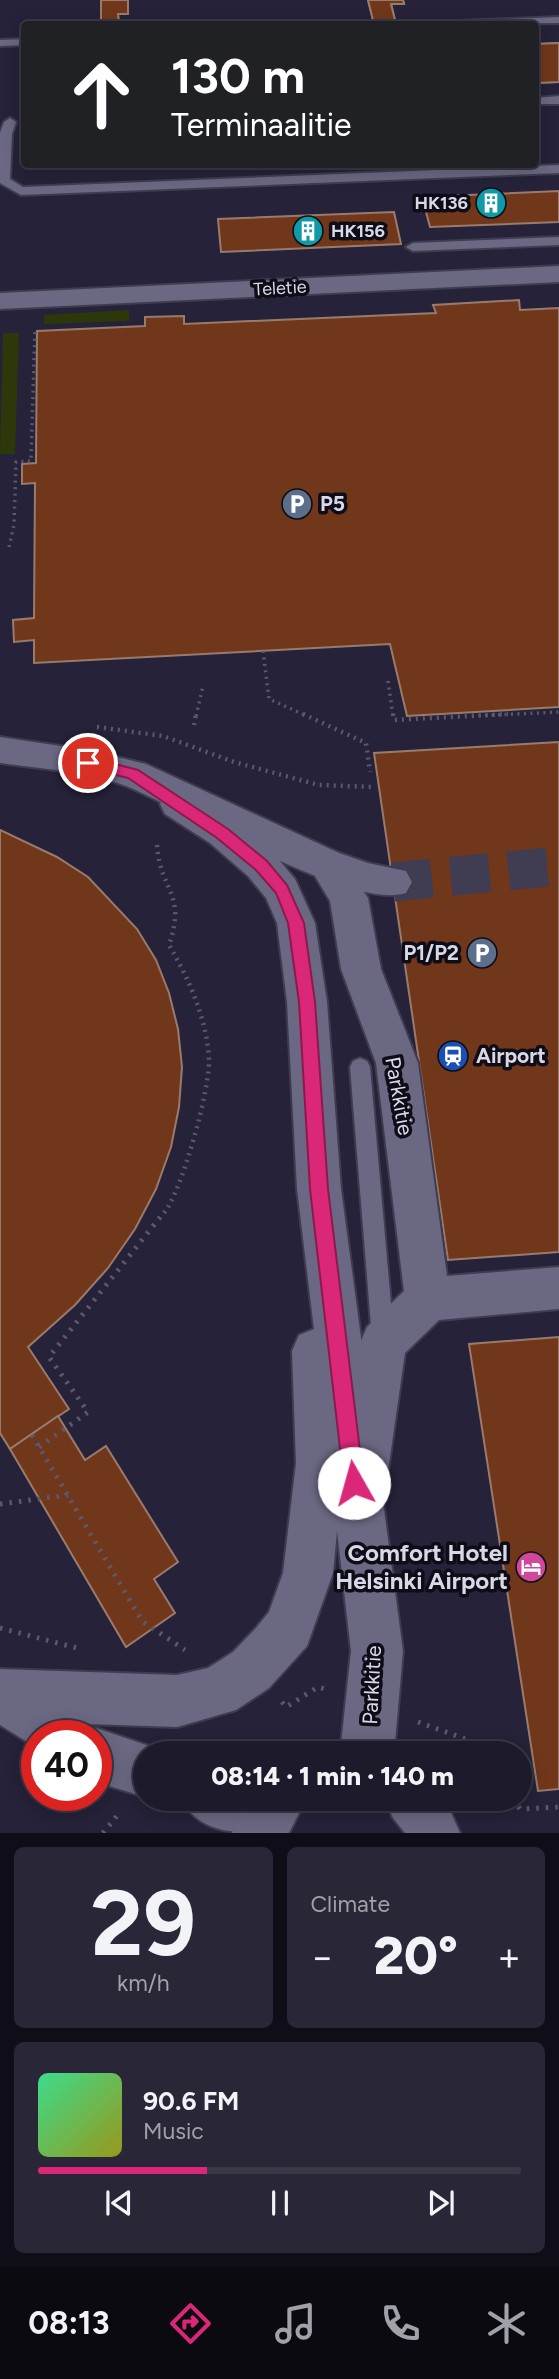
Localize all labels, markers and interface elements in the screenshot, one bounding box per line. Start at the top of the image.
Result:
text: 130 m [171,46,305,105]
icon: ahead [56,49,147,140]
text: Terminaalitie [171,106,352,144]
building icon: HK136 [474,186,508,220]
place label: HK136 [414,192,468,214]
building icon: HK156 [291,214,325,248]
place label: HK156 [331,220,385,242]
street label: Teletie [253,276,307,300]
parking icon: P5 [280,487,314,521]
place label: P5 [320,491,345,516]
pin [58,733,118,793]
icon: arrive [69,744,107,782]
parking icon: P1/P2 [465,936,499,970]
place label: P1/P2 [404,940,459,965]
station icon: Airport [436,1039,470,1073]
place label: Airport [476,1043,546,1068]
street label: Parkkitie [380,1055,419,1137]
position arrow [317,1446,391,1520]
place label: Comfort Hotel Helsinki Airport [335,1538,508,1595]
hotel icon: Comfort Hotel Helsinki Airport [514,1550,548,1584]
street label: Parkkitie [357,1645,386,1725]
speed limit sign: 40 [21,1720,112,1811]
text: 08:14 · 1 min · 140 m [211,1760,454,1792]
text: 29 [91,1869,196,1978]
text: Climate [311,1890,390,1918]
text: 20° [374,1925,458,1987]
text: − [311,1934,334,1980]
text: + [497,1934,521,1980]
text: km/h [117,1969,170,1997]
text: 90.6 FM [143,2085,239,2117]
text: Music [143,2117,204,2145]
icon: previous [100,2184,138,2222]
icon: pause [261,2184,299,2222]
icon: next [422,2184,460,2222]
icon: directions [166,2299,215,2348]
icon: music [271,2299,320,2348]
icon: phone [376,2299,425,2348]
icon: climate [482,2299,531,2348]
text: 08:13 [28,2304,109,2342]

